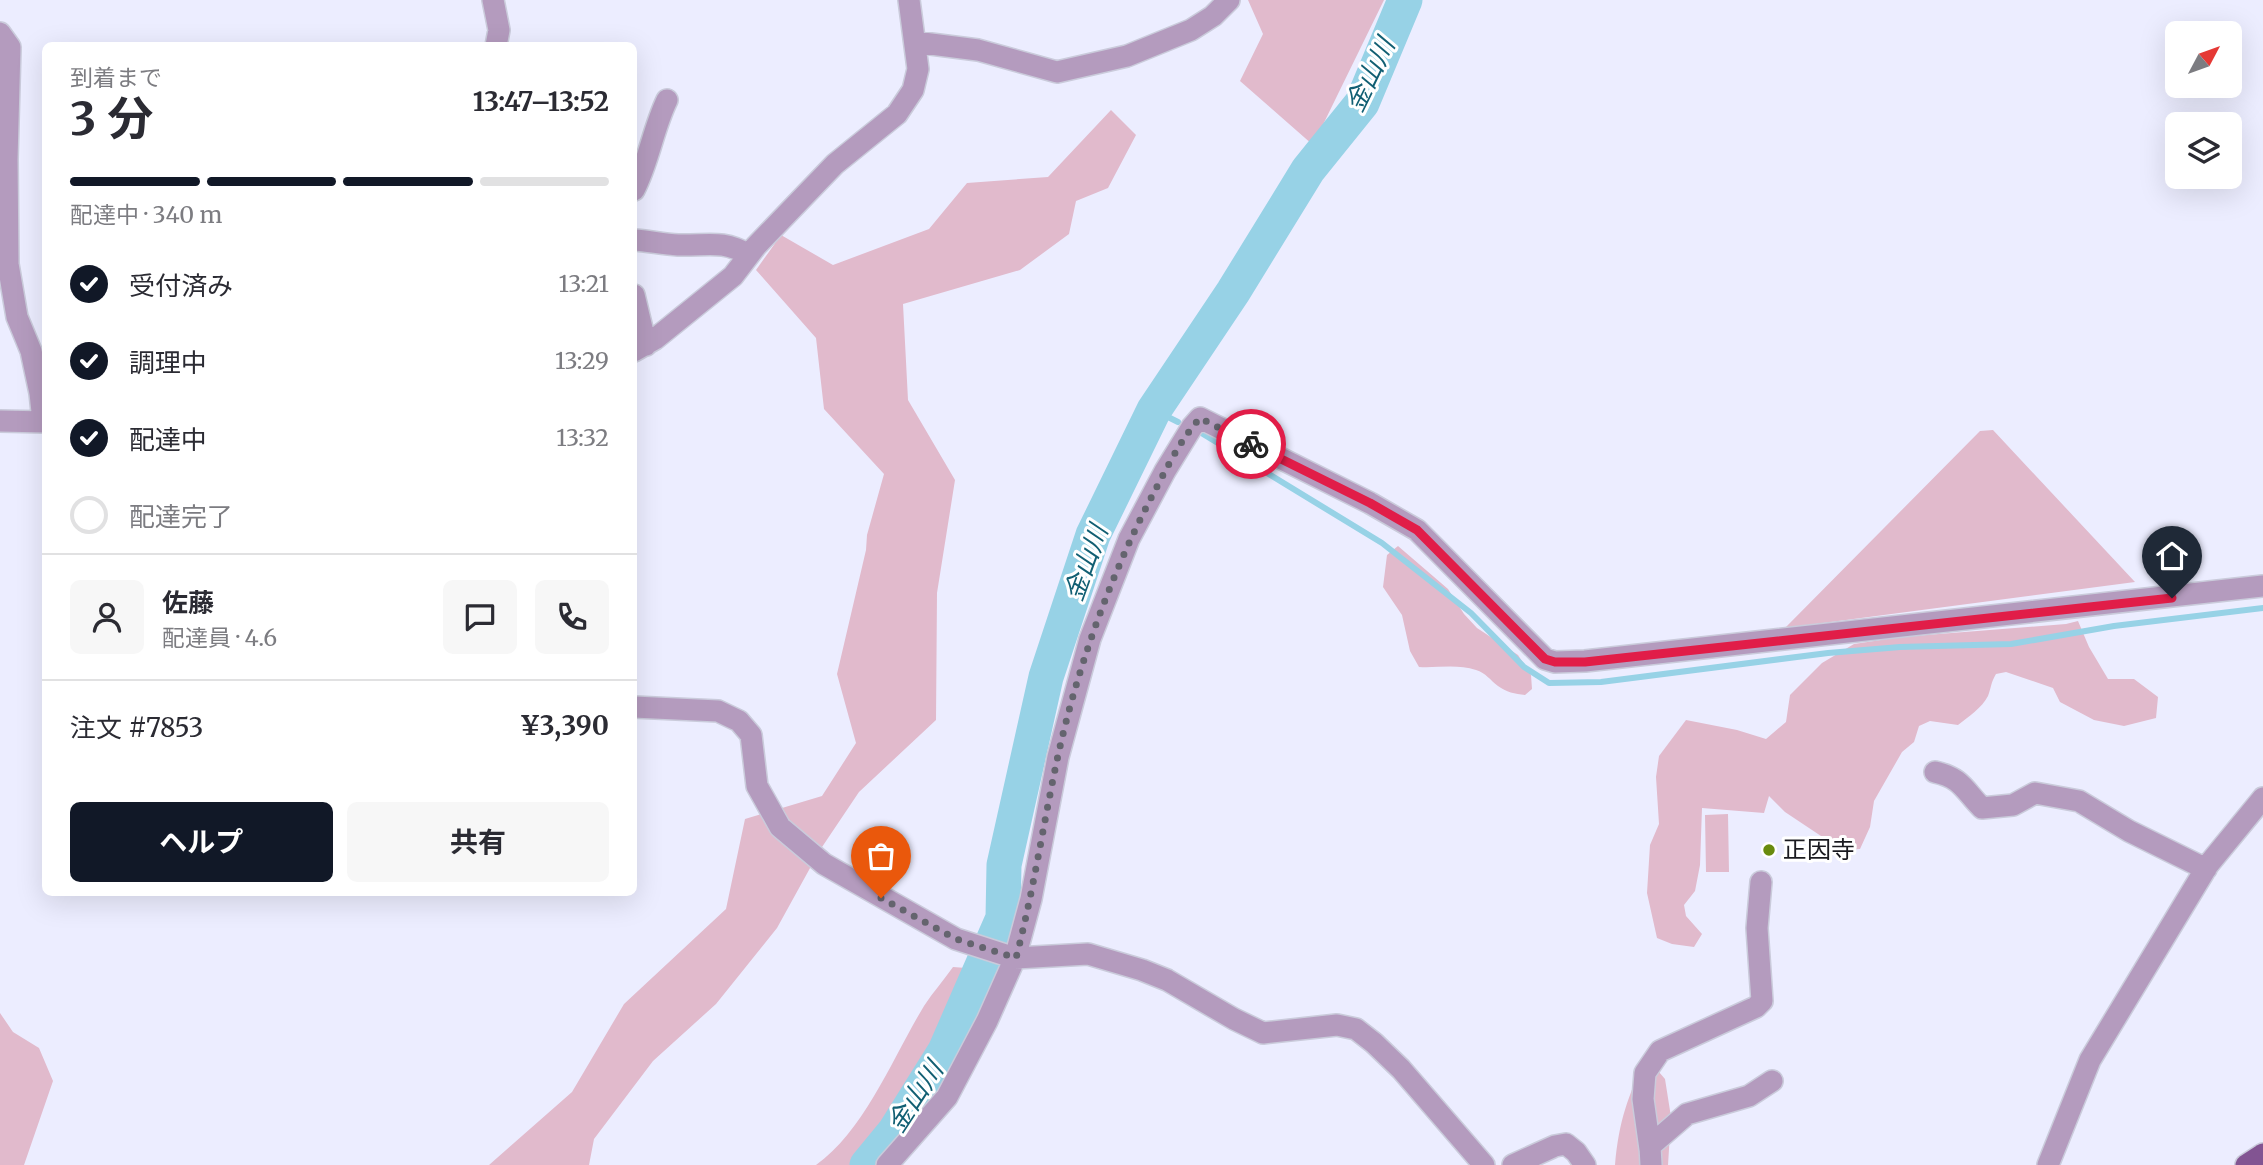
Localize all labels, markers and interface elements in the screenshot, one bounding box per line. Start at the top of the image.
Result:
north arrow [2165,21,2242,98]
map controls [2165,21,2242,189]
water label: 金山川 [1338,30,1403,117]
text: 到着まで [70,63,162,92]
text: 13:47–13:52 [473,85,609,118]
text: 3 分 [70,90,153,148]
button: layers [2165,112,2242,189]
text: 配達中 · 340 m [70,200,222,229]
icon: check [70,265,108,303]
text: 受付済み [129,269,233,302]
text: 13:21 [559,269,609,298]
icon: check [70,342,108,380]
text: 調理中 [129,346,207,379]
text: 13:29 [555,346,609,375]
courier [1216,409,1286,479]
icon: check [70,419,108,457]
text: 配達中 [129,423,207,456]
text: 13:32 [556,423,609,452]
icon: bike [1232,425,1270,463]
text: 配達完了 [129,500,233,533]
water label: 金山川 [1057,518,1115,605]
pin [2142,526,2202,598]
icon: home [2153,537,2191,575]
button: person [70,580,144,654]
button: chat [443,580,517,654]
button: phone [535,580,609,654]
text: 佐藤 [162,586,214,619]
text: 配達員 · 4.6 [162,623,277,652]
text: ¥3,390 [520,709,609,742]
text: 注文 #7853 [70,711,203,744]
button: ヘルプ [70,802,333,882]
button: 共有 [347,802,609,882]
pin [851,826,911,898]
place label: 正因寺 [1783,834,1855,865]
icon: bag [862,837,900,875]
marker: 正因寺 [1761,842,1777,858]
water label: 金山川 [879,1053,951,1138]

